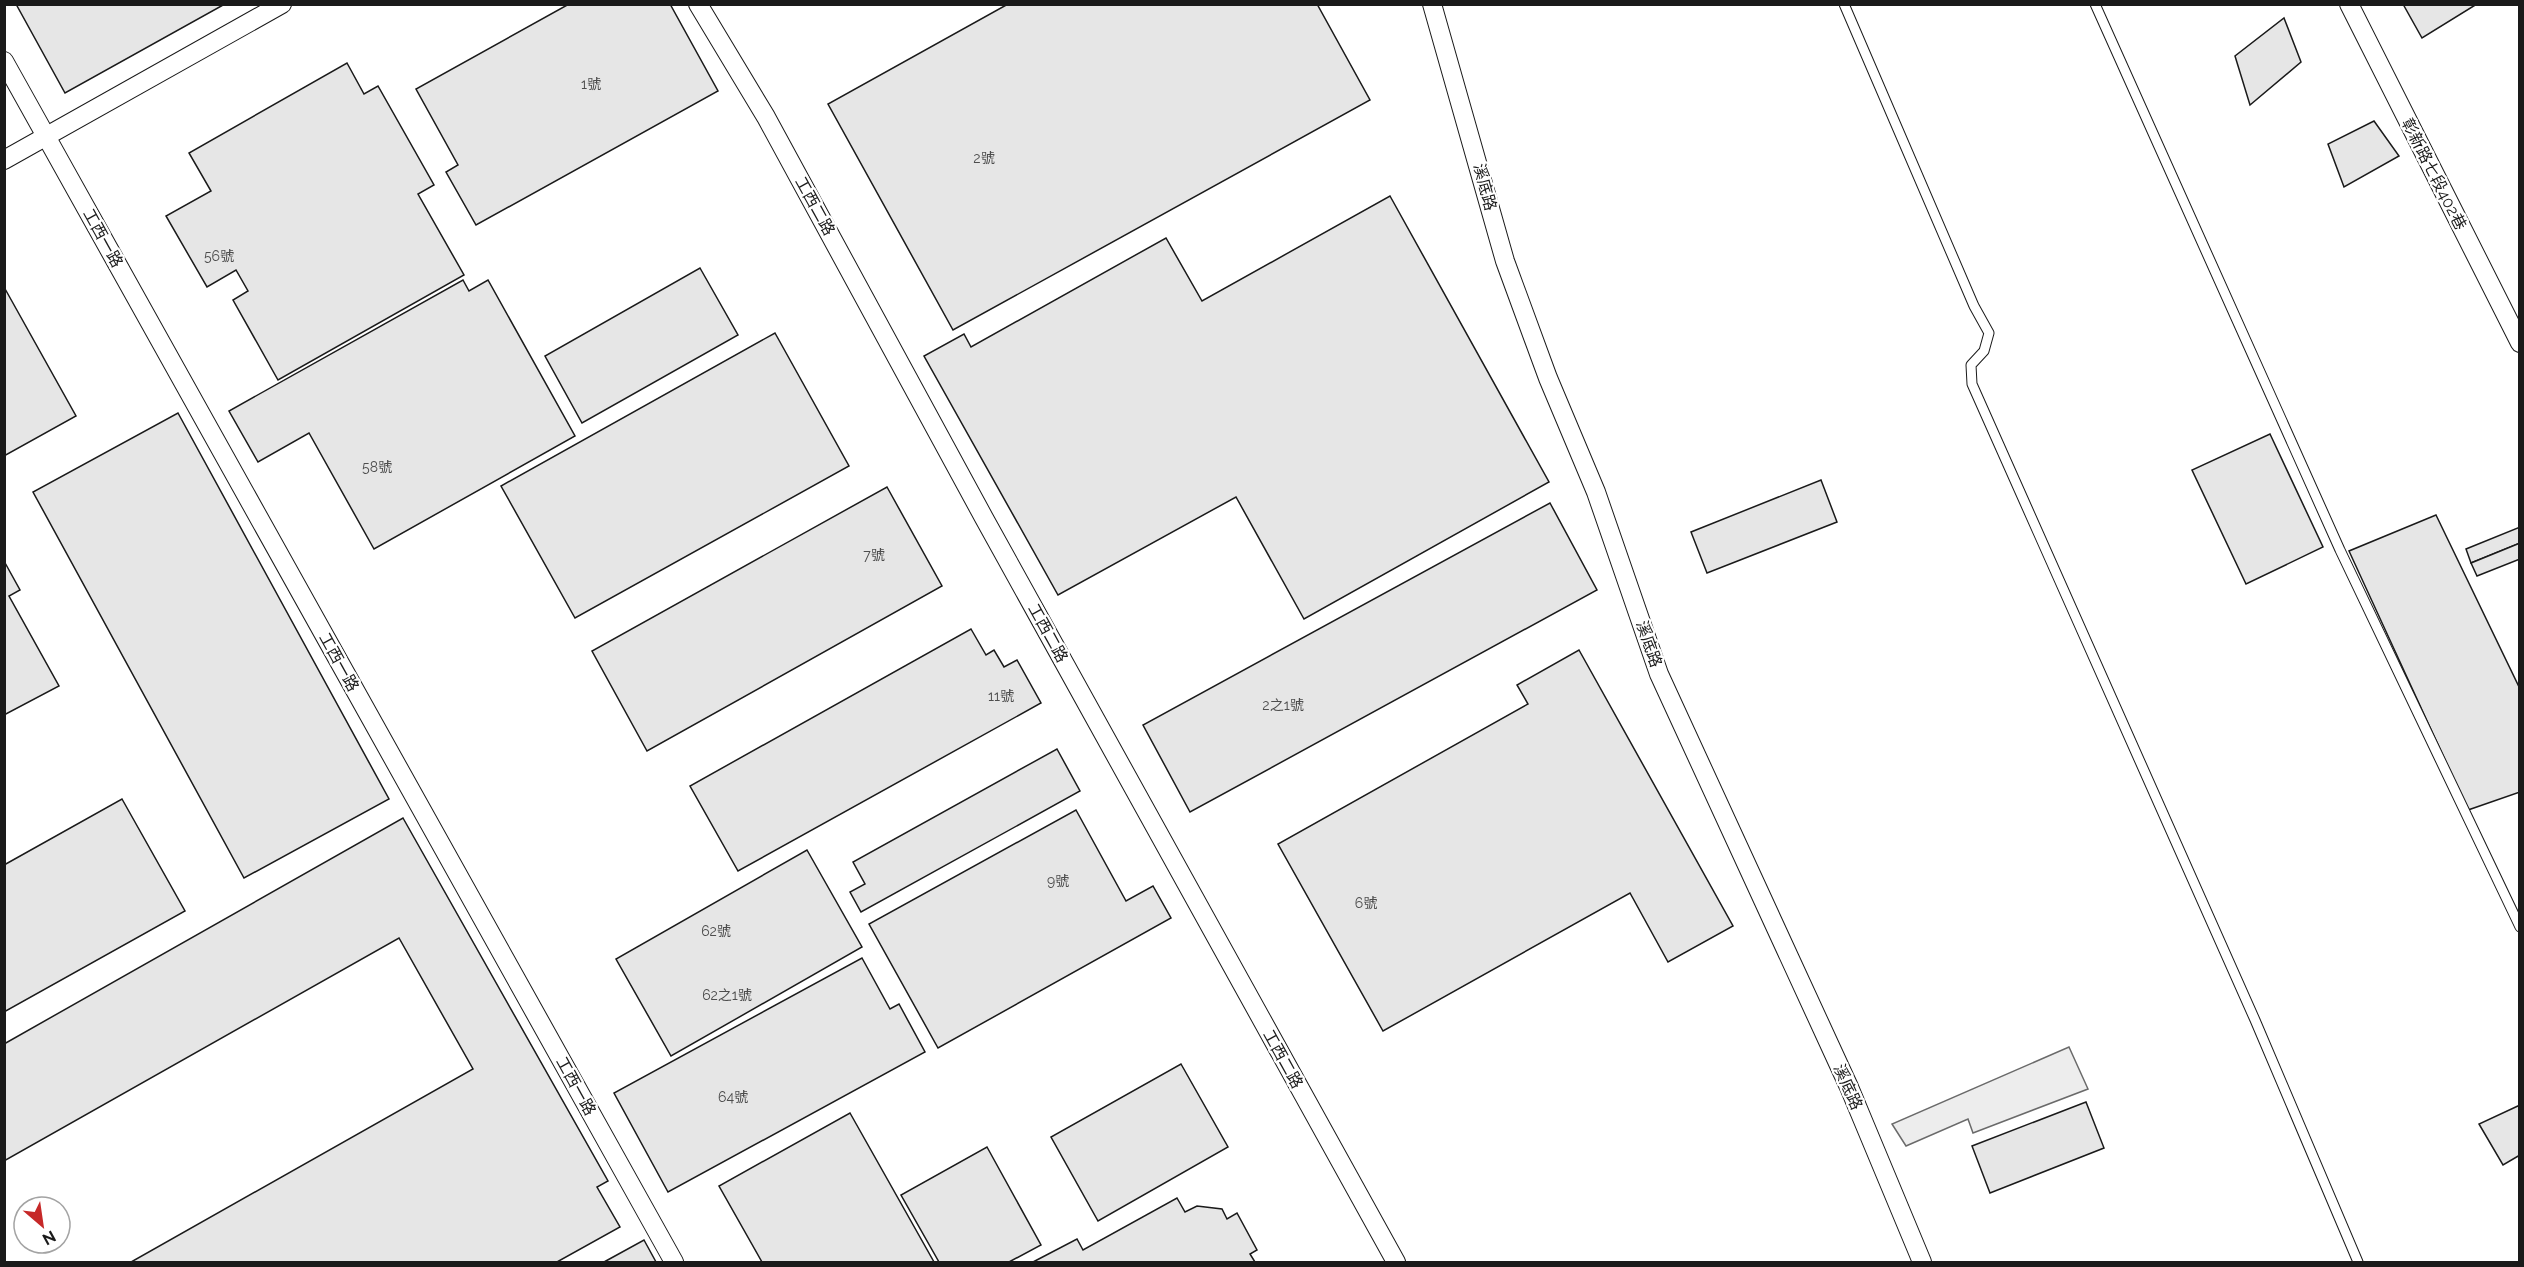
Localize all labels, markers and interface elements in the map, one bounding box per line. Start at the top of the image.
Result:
house number: 1號 [581,76,601,92]
street label: 彰新路七段402巷 [2398,115,2470,233]
house number: 2號 [973,150,995,166]
street label: 溪底路 [1470,161,1500,213]
street label: 工西二路 [791,173,839,239]
street label: 工西一路 [79,205,127,271]
house number: 56號 [204,248,234,264]
house number: 58號 [362,459,392,475]
house number: 7號 [863,547,885,563]
street label: 工西二路 [1024,600,1072,666]
street label: 溪底路 [1632,618,1666,670]
street label: 工西一路 [315,629,363,695]
house number: 11號 [988,688,1014,704]
house number: 2之1號 [1262,697,1304,713]
house number: 9號 [1047,873,1069,889]
house number: 6號 [1355,895,1377,911]
house number: 62號 [701,923,731,939]
house number: 62之1號 [702,987,752,1003]
street label: 工西二路 [1259,1026,1307,1092]
street label: 工西一路 [552,1053,600,1119]
street label: 溪底路 [1830,1061,1866,1113]
house number: 64號 [718,1089,748,1105]
north arrow [12,1195,72,1255]
text: N [39,1226,59,1249]

